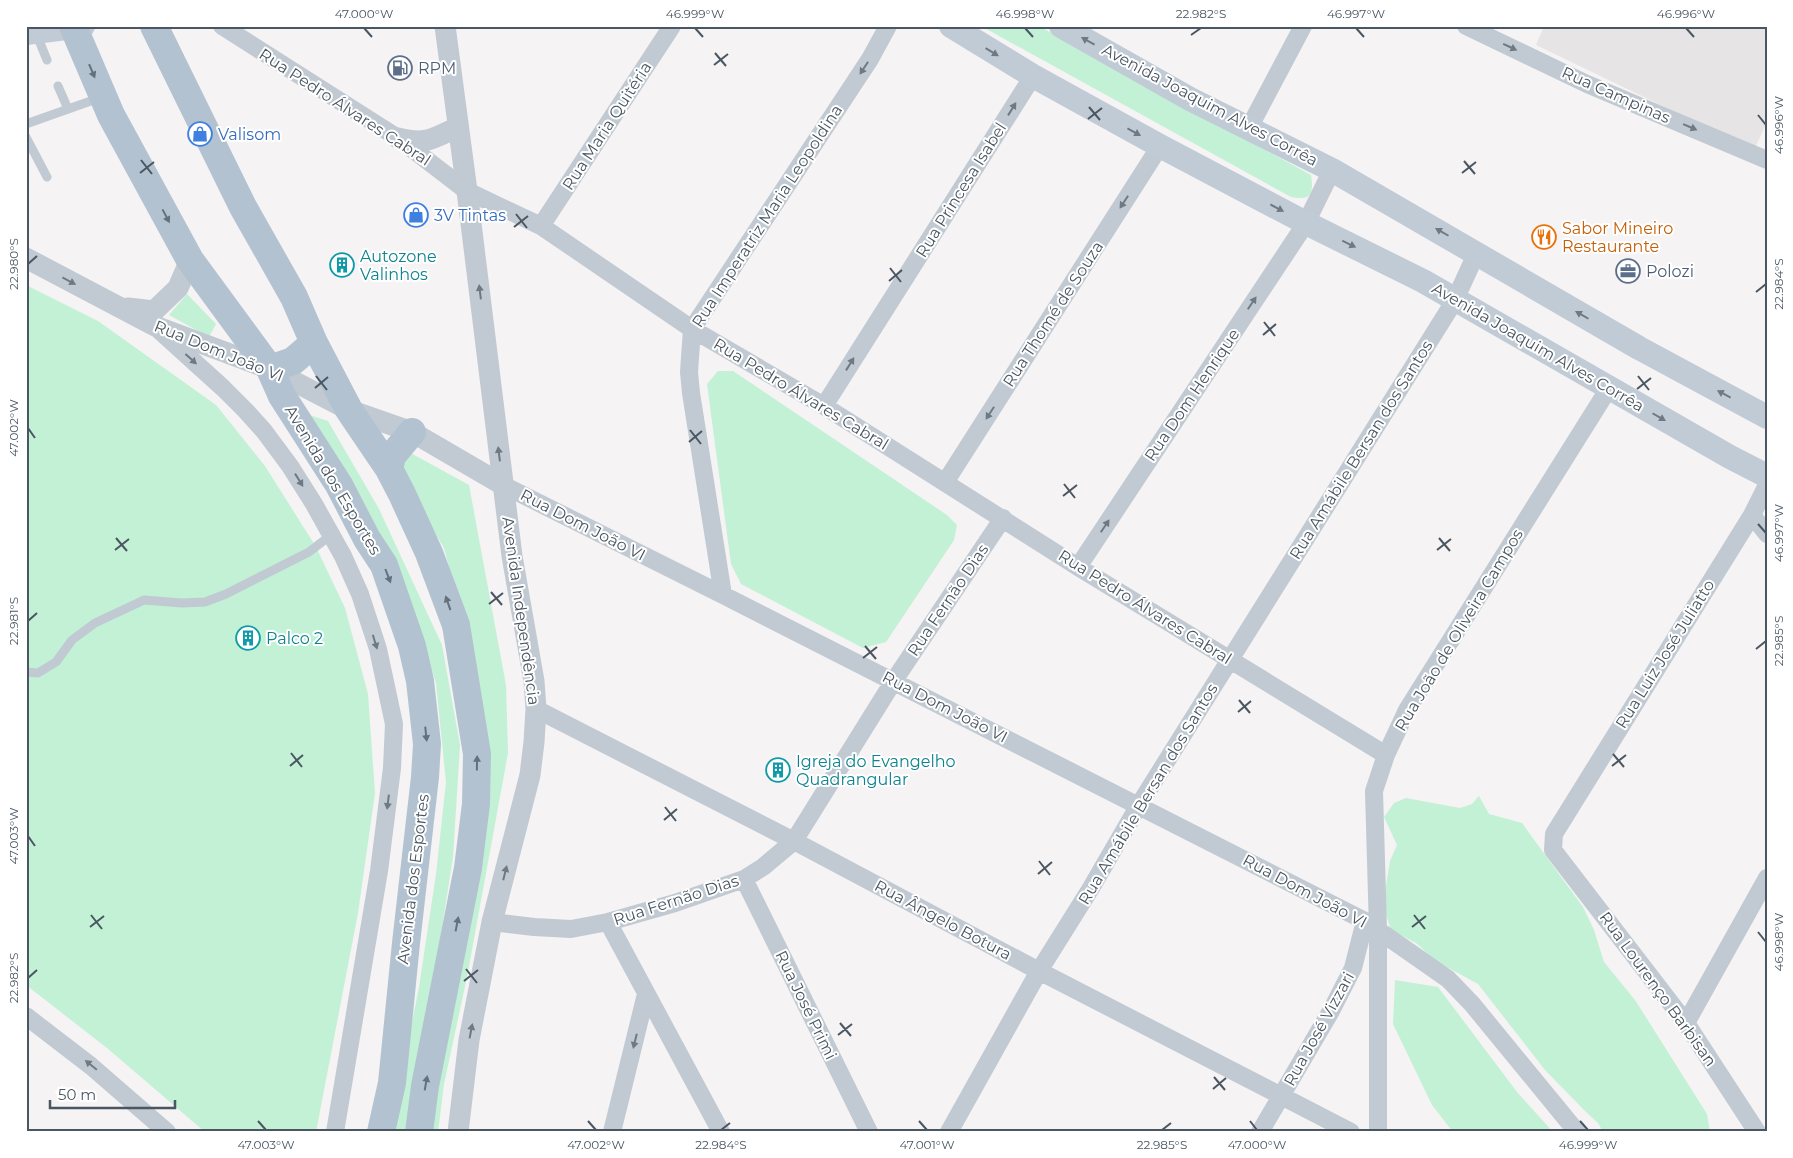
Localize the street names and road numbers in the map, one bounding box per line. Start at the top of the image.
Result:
street label: Avenida Joaquim Alves Corrêa [1099,40,1321,170]
street label: Rua Pedro Álvares Cabral [256,44,434,170]
street label: Rua Maria Quitéria [558,58,656,194]
street label: Rua Campinas [1559,63,1673,128]
street label: Rua Imperatriz Maria Leopoldina [688,101,846,331]
street label: Rua Princesa Isabel [912,119,1010,261]
street label: Rua Thomé de Souza [999,238,1107,390]
street label: Avenida Joaquim Alves Corrêa [1429,278,1647,416]
street label: Rua Dom João VI [152,316,286,386]
street label: Rua Dom Henrique [1141,325,1243,465]
street label: Rua Pedro Álvares Cabral [710,334,892,454]
street label: Rua Amábile Bersan dos Santos [1286,337,1437,563]
street label: Avenida dos Esportes [281,402,385,558]
street label: Rua Dom João VI [517,485,649,565]
street label: Avenida Independência [498,516,544,706]
street label: Rua João de Oliveira Campos [1391,525,1527,735]
street label: Rua Fernão Dias [903,540,993,660]
street label: Rua Pedro Álvares Cabral [1055,546,1235,668]
street label: Rua Luiz José Juliatto [1611,576,1719,732]
street label: Rua Dom João VI [879,667,1011,747]
street label: Rua Amábile Bersan dos Santos [1074,680,1222,908]
street label: Avenida dos Esportes [393,793,433,965]
street label: Rua Dom João VI [1240,850,1370,932]
street label: Rua Fernão Dias [611,871,741,929]
street label: Rua Ângelo Botura [871,876,1015,964]
street label: Rua Lourenço Barbisan [1595,908,1721,1070]
street label: Rua José Primi [771,948,841,1062]
street label: Rua José Vizzari [1280,969,1358,1089]

